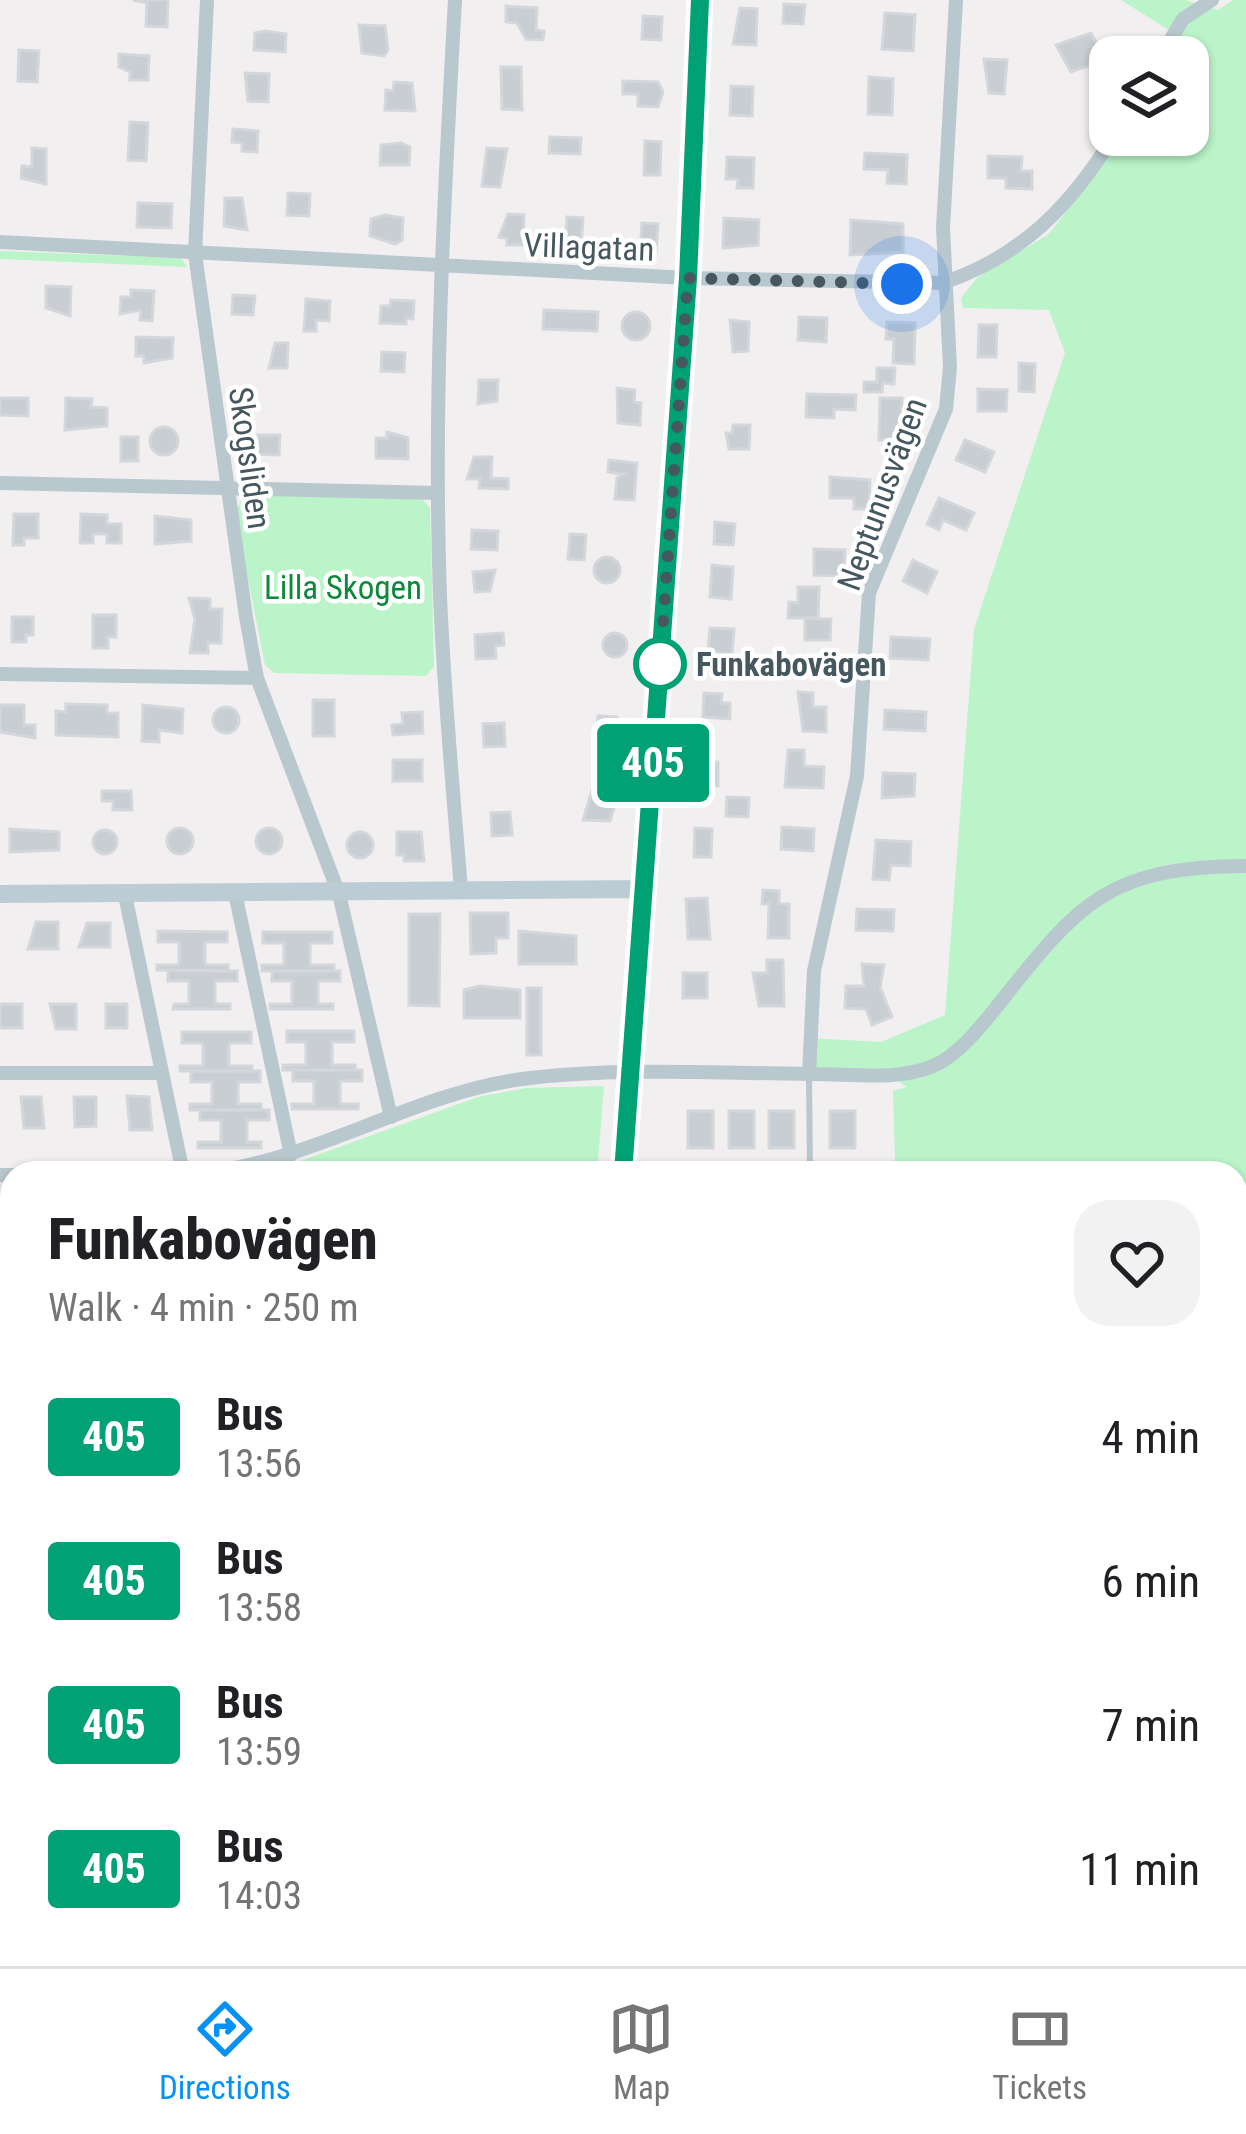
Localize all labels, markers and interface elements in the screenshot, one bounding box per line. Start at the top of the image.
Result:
map controls [1089,36,1209,156]
button: layers [1089,36,1209,156]
street label: Villagatan [523,225,655,269]
your location [872,254,932,314]
street label: Skogsliden [221,385,279,531]
street label: Neptunusvägen [829,392,935,596]
park label: Lilla Skogen [264,568,422,607]
marker: Funkabovägen [635,639,685,689]
place label: Funkabovägen [696,645,886,684]
line badge: 405 [584,724,722,802]
text: 405 [621,738,685,787]
button: heart [1074,1200,1200,1326]
text: Funkabovägen [48,1206,378,1273]
text: Walk · 4 min · 250 m [48,1285,359,1331]
text: Bus [216,1388,284,1441]
text: 4 min [1101,1411,1200,1464]
text: 405 [82,1412,146,1461]
text: 13:56 [216,1441,302,1487]
text: Bus [216,1532,284,1585]
text: 6 min [1101,1555,1200,1608]
text: 405 [82,1556,146,1605]
text: 13:58 [216,1585,302,1631]
text: Bus [216,1676,284,1729]
text: 7 min [1101,1699,1200,1752]
text: 405 [82,1700,146,1749]
text: 13:59 [216,1729,302,1775]
text: Bus [216,1820,284,1873]
text: 11 min [1079,1843,1200,1896]
text: 405 [82,1844,146,1893]
text: 14:03 [216,1873,302,1919]
tab: Directions [159,1996,291,2107]
tab: Map [608,1996,674,2107]
tab: Tickets [992,1996,1087,2107]

